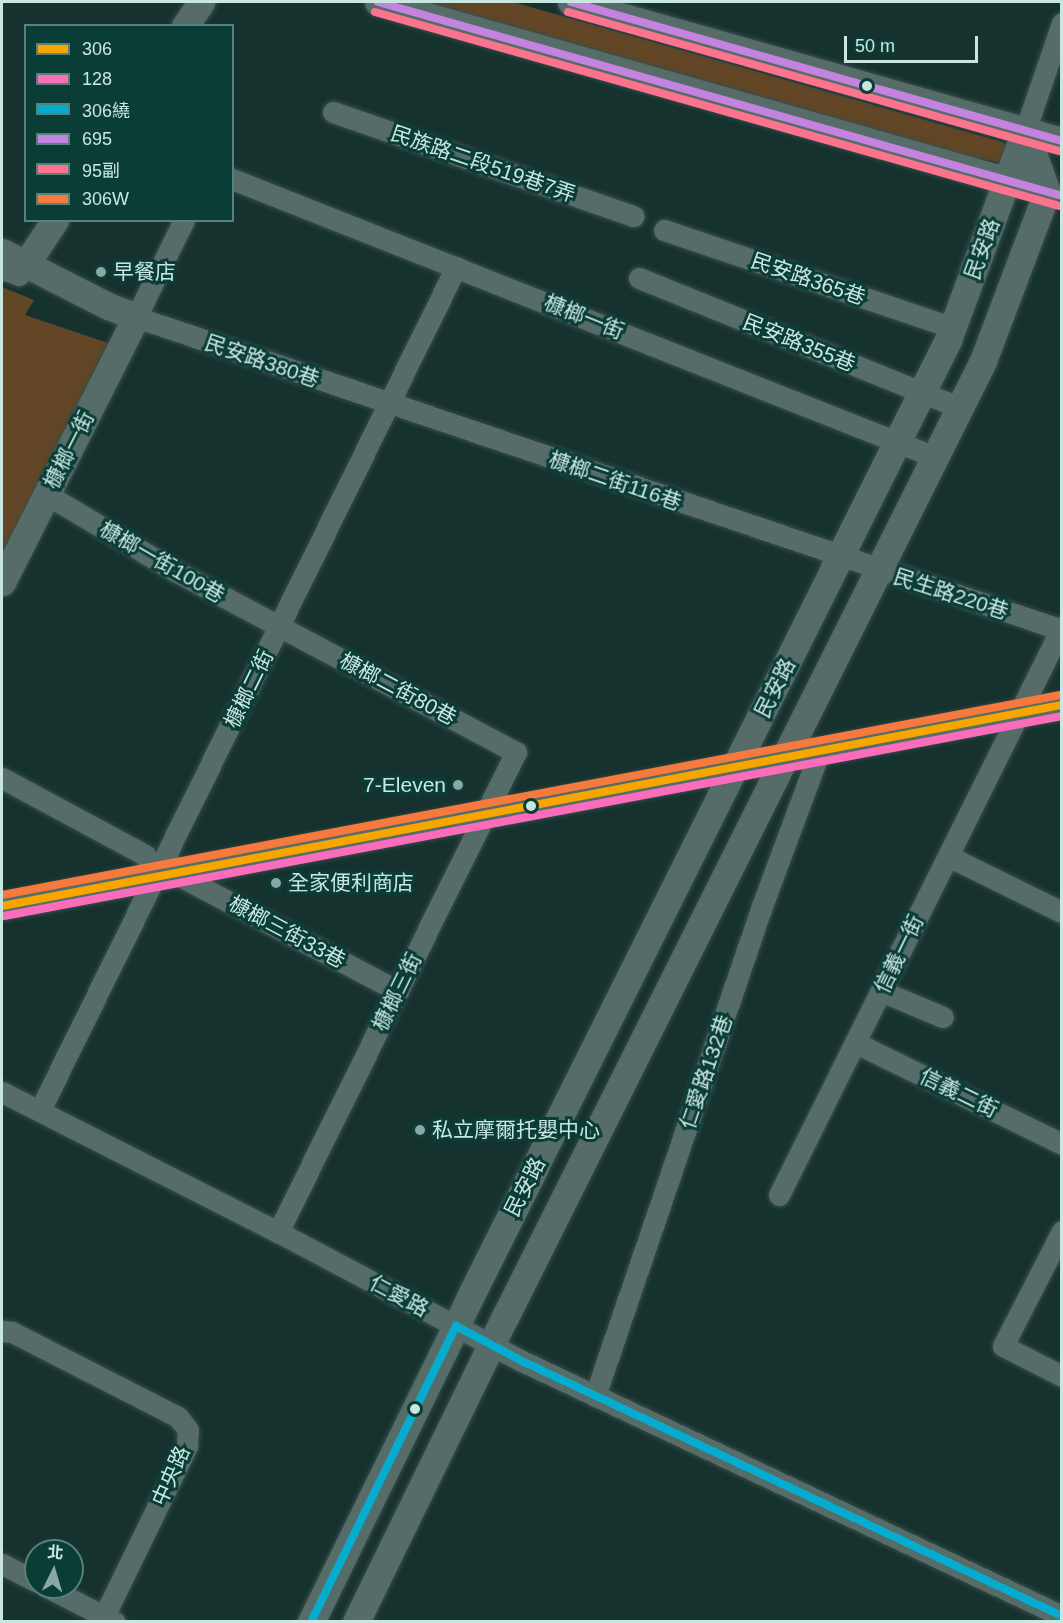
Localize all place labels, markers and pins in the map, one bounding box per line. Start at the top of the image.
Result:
unlabelled marker [861,80,873,92]
place label: 早餐店 [113,259,176,285]
marker: 早餐店 [94,265,108,279]
place label: 7-Eleven [363,772,446,798]
marker: 7-Eleven [451,778,465,792]
unlabelled marker [525,800,537,812]
place label: 全家便利商店 [288,870,414,896]
marker: 全家便利商店 [269,876,283,890]
place label: 私立摩爾托嬰中心 [432,1117,600,1143]
marker: 私立摩爾托嬰中心 [413,1123,427,1137]
unlabelled marker [409,1403,421,1415]

